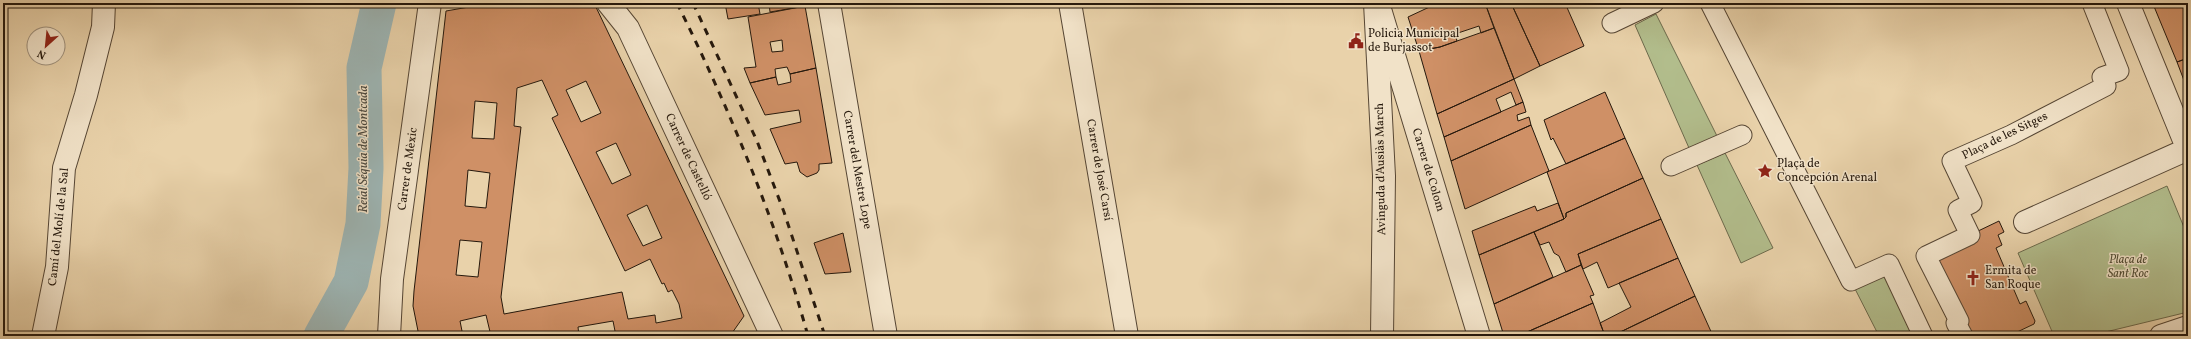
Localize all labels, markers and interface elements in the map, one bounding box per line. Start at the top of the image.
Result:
north arrow [26,26,66,66]
place label: Policia Municipal de Burjassot [1368,26,1460,56]
public building icon: Policia Municipal de Burjassot [1347,32,1365,50]
text: N [35,45,49,62]
water label: Reial Séquia de Montcada [355,85,373,213]
street label: Avinguda d'Ausiàs March [1372,103,1390,235]
street label: Plaça de les Sitges [1960,108,2050,164]
street label: Carrer del Mestre Lope [839,109,875,231]
street label: Carrer de Castelló [661,111,715,203]
street label: Carrer de José Carsí [1082,118,1116,222]
street label: Carrer de Mèxic [394,126,422,212]
street label: Carrer de Colom [1408,126,1448,214]
place label: Plaça de Concepción Arenal [1777,156,1878,186]
place icon: Plaça de Concepción Arenal [1756,162,1774,180]
street label: Camí del Molí de la Sal [45,167,73,287]
park label: Plaça de Sant Roc [2108,252,2149,282]
place label: Ermita de San Roque [1985,263,2041,293]
church icon: Ermita de San Roque [1964,269,1982,287]

